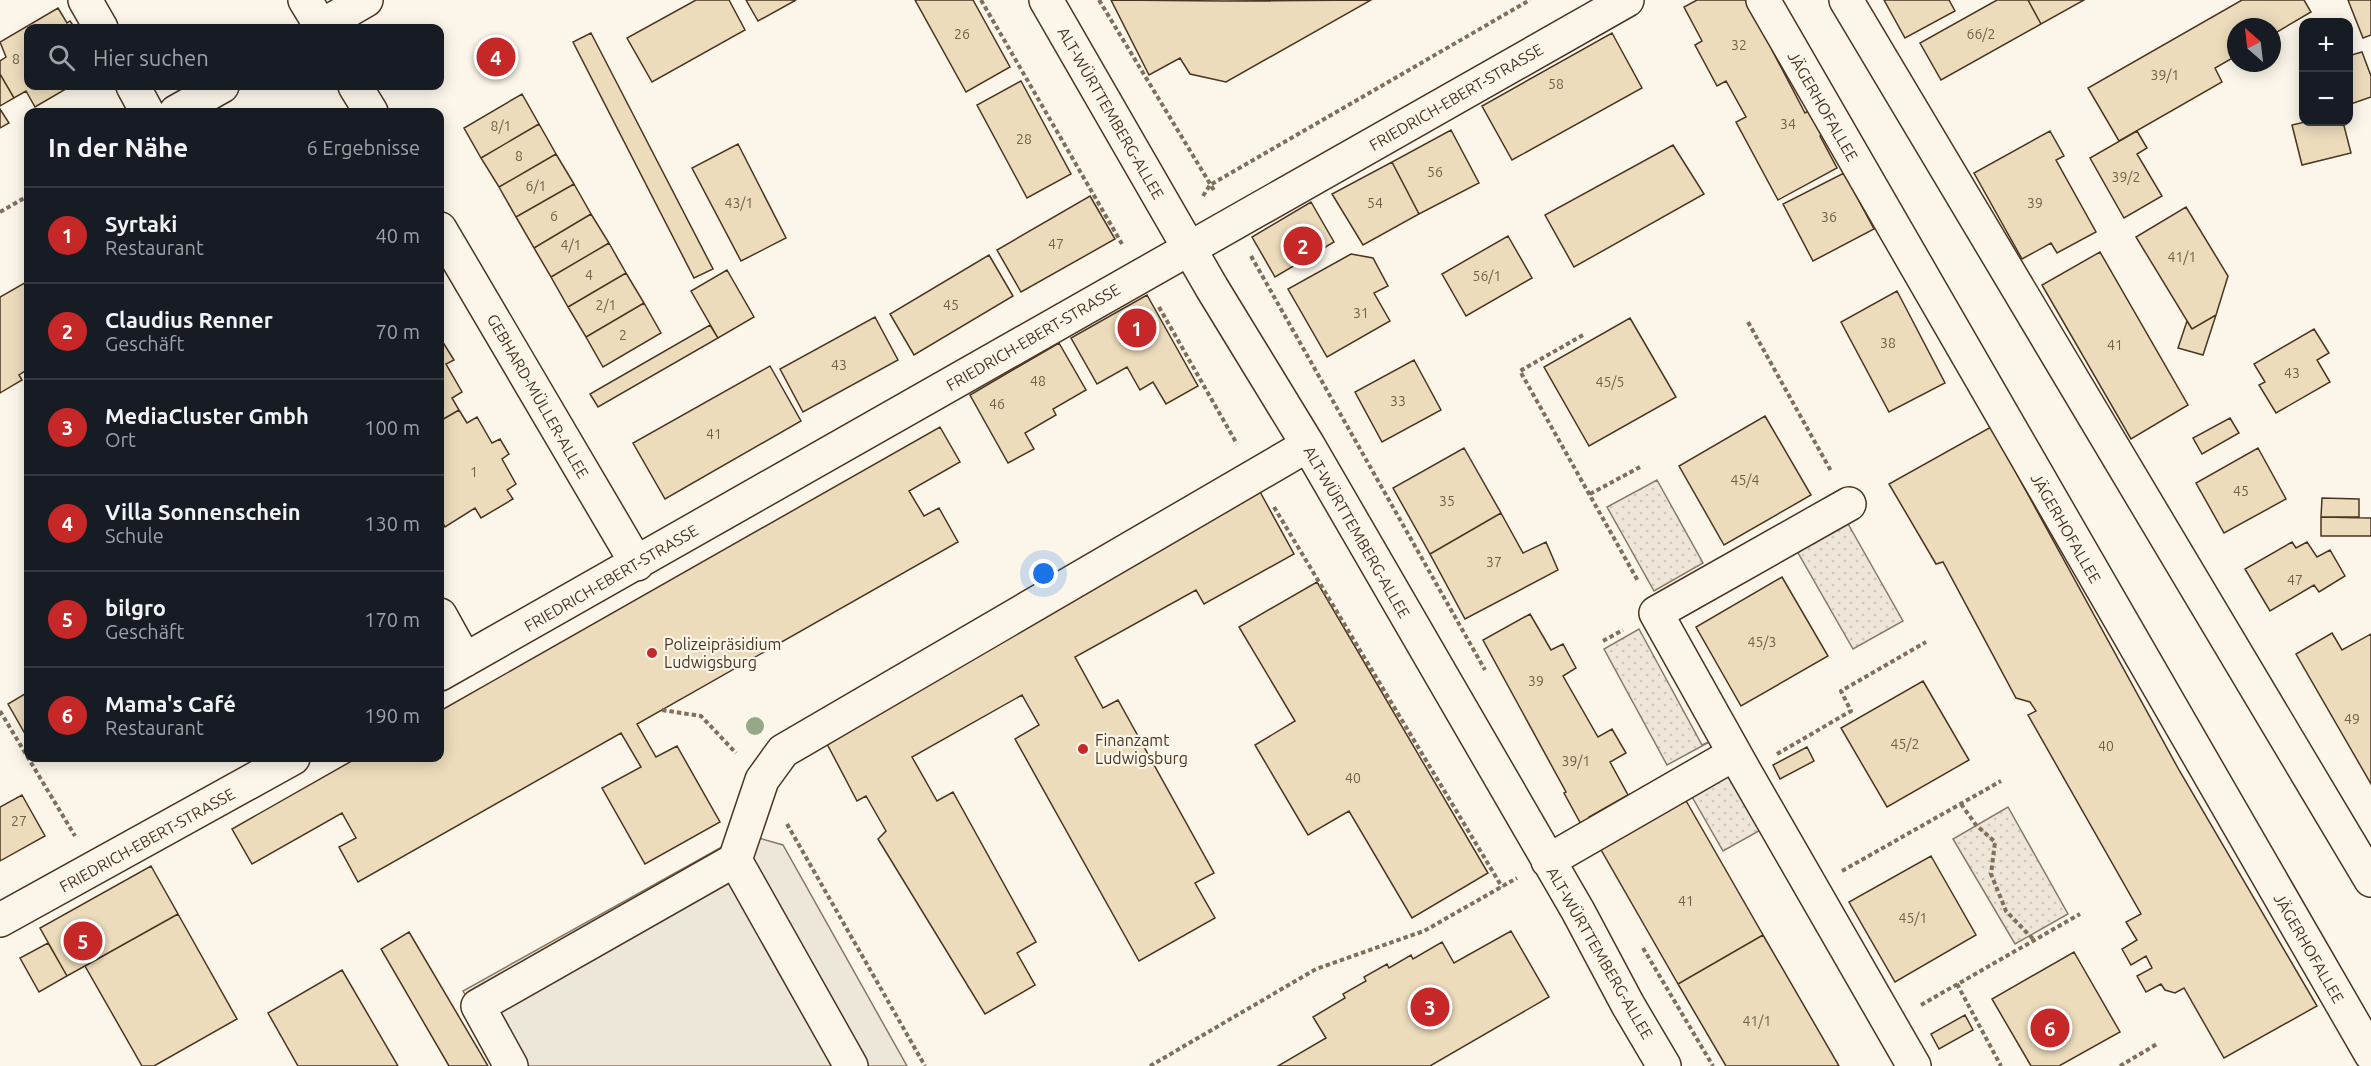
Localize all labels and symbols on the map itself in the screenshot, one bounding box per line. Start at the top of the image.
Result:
north arrow [2227,18,2281,72]
street label: ALT-WÜRTTEMBERG-ALLEE [1054,24,1168,202]
house number: 26 [954,26,970,42]
house number: 66/2 [1967,26,1995,42]
pin: 4 [476,34,516,80]
house number: 32 [1731,37,1747,53]
street label: FRIEDRICH-EBERT-STRASSE [1366,40,1546,154]
street label: JÄGERHOFALLEE [1784,48,1862,164]
house number: 8 [12,51,20,67]
house number: 39/1 [2151,67,2179,83]
house number: 58 [1548,76,1564,92]
house number: 34 [1780,116,1796,132]
house number: 8/1 [491,118,511,134]
house number: 28 [1016,131,1032,147]
house number: 8 [515,148,523,164]
house number: 56 [1427,164,1443,180]
house number: 39/2 [2112,169,2140,185]
house number: 6/1 [526,178,546,194]
house number: 43/1 [725,195,753,211]
house number: 54 [1367,195,1383,211]
house number: 39 [2027,195,2043,211]
house number: 6 [550,208,558,224]
house number: 36 [1821,209,1837,225]
pin: 2 [1284,224,1322,268]
house number: 47 [1048,236,1064,252]
house number: 4/1 [561,237,581,253]
house number: 41/1 [2168,249,2196,265]
house number: 4 [585,267,593,283]
house number: 56/1 [1473,268,1501,284]
street label: FRIEDRICH-EBERT-STRASSE [943,280,1123,394]
house number: 2/1 [596,297,616,313]
house number: 45 [943,297,959,313]
house number: 31 [1353,305,1369,321]
pin: 1 [1118,306,1156,350]
street label: GEBHARD-MÜLLER-ALLEE [484,311,592,481]
house number: 2 [619,327,627,343]
house number: 38 [1880,335,1896,351]
house number: 41 [2107,337,2123,353]
house number: 43 [831,357,847,373]
house number: 43 [2284,365,2300,381]
house number: 48 [1030,373,1046,389]
house number: 45/5 [1596,374,1624,390]
house number: 33 [1390,393,1406,409]
house number: 46 [989,396,1005,412]
house number: 41 [706,426,722,442]
street label: ALT-WÜRTTEMBERG-ALLEE [1300,443,1414,621]
house number: 1 [470,464,478,480]
street label: JÄGERHOFALLEE [2027,470,2105,586]
house number: 45/4 [1731,472,1760,488]
house number: 45 [2233,483,2249,499]
house number: 35 [1439,493,1455,509]
street label: FRIEDRICH-EBERT-STRASSE [521,521,701,635]
house number: 37 [1486,554,1502,570]
your location [1029,559,1058,588]
house number: 47 [2287,572,2303,588]
house number: 45/3 [1748,634,1776,650]
place label: Polizeipräsidium Ludwigsburg [664,635,781,671]
marker: Polizeipräsidium Ludwigsburg [645,646,659,660]
house number: 39 [1528,673,1544,689]
house number: 49 [2344,711,2360,727]
place label: Finanzamt Ludwigsburg [1095,731,1188,767]
house number: 45/2 [1891,736,1919,752]
house number: 40 [2098,738,2114,754]
marker: Finanzamt Ludwigsburg [1076,742,1090,756]
house number: 39/1 [1562,753,1590,769]
house number: 40 [1345,770,1361,786]
street label: FRIEDRICH-EBERT-STRASSE [56,784,238,896]
house number: 27 [11,813,27,829]
street label: ALT-WÜRTTEMBERG-ALLEE [1543,864,1657,1042]
street label: JÄGERHOFALLEE [2270,890,2348,1006]
house number: 41 [1678,893,1694,909]
house number: 45/1 [1899,910,1927,926]
pin: 5 [64,918,103,964]
pin: 3 [1410,984,1450,1030]
pin: 6 [2030,1006,2070,1050]
house number: 41/1 [1743,1013,1771,1029]

